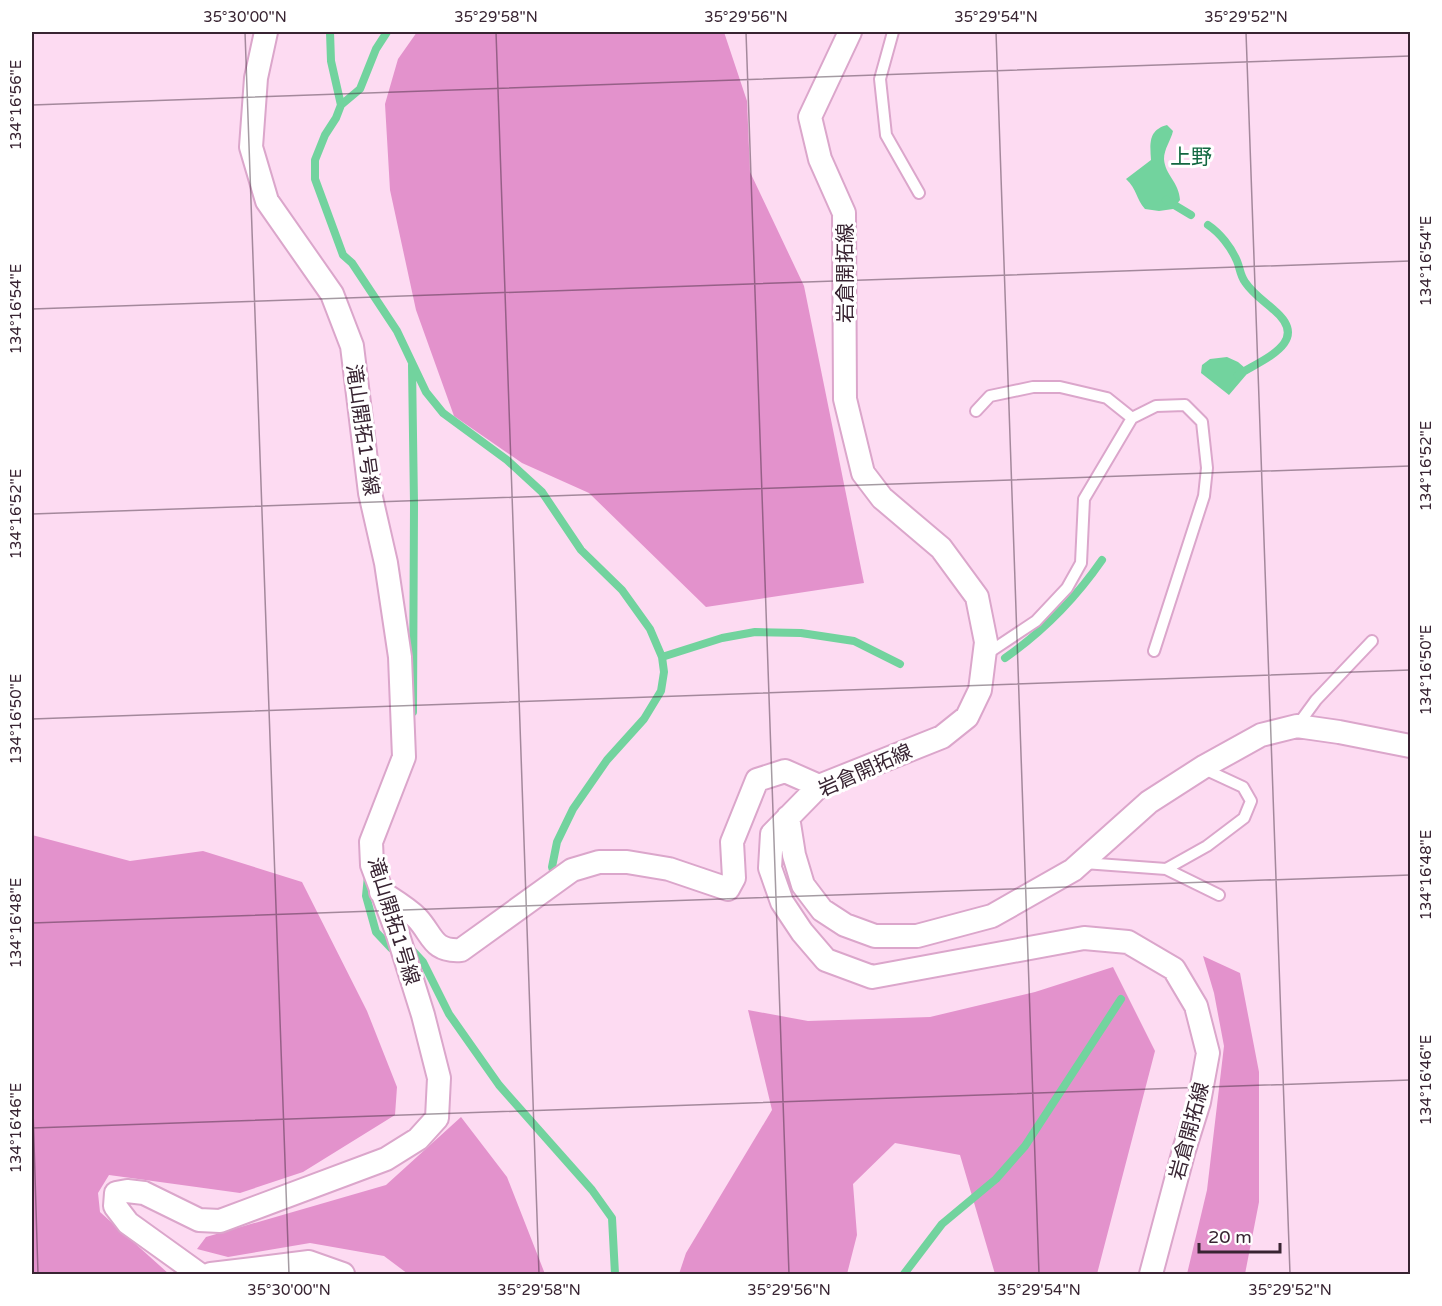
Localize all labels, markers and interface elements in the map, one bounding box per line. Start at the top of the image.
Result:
text: 35°30'00"N [203,8,287,26]
text: 35°29'58"N [454,8,538,26]
text: 35°29'56"N [704,8,788,26]
text: 35°29'54"N [954,8,1038,26]
text: 35°29'52"N [1204,8,1288,26]
text: 134°16'56"E [7,60,25,150]
district label: 上野 [1170,145,1212,170]
text: 134°16'54"E [1417,216,1435,306]
street label: 岩倉開拓線 [834,223,858,323]
text: 134°16'54"E [7,264,25,354]
street label: 滝山開拓1号線 [341,363,383,497]
text: 134°16'52"E [1417,421,1435,511]
text: 134°16'52"E [7,469,25,559]
text: 134°16'50"E [1417,625,1435,715]
text: 134°16'50"E [7,674,25,764]
street label: 岩倉開拓線 [815,740,916,802]
text: 134°16'48"E [1417,830,1435,920]
street label: 滝山開拓1号線 [362,854,424,988]
text: 134°16'48"E [7,878,25,968]
text: 134°16'46"E [1417,1035,1435,1125]
street label: 岩倉開拓線 [1165,1080,1214,1183]
text: 134°16'46"E [7,1083,25,1173]
scale bar [1199,1216,1280,1254]
text: 20 m [1208,1226,1252,1248]
text: 35°30'00"N [247,1281,331,1299]
text: 35°29'58"N [497,1281,581,1299]
text: 35°29'56"N [747,1281,831,1299]
text: 35°29'54"N [997,1281,1081,1299]
text: 35°29'52"N [1248,1281,1332,1299]

